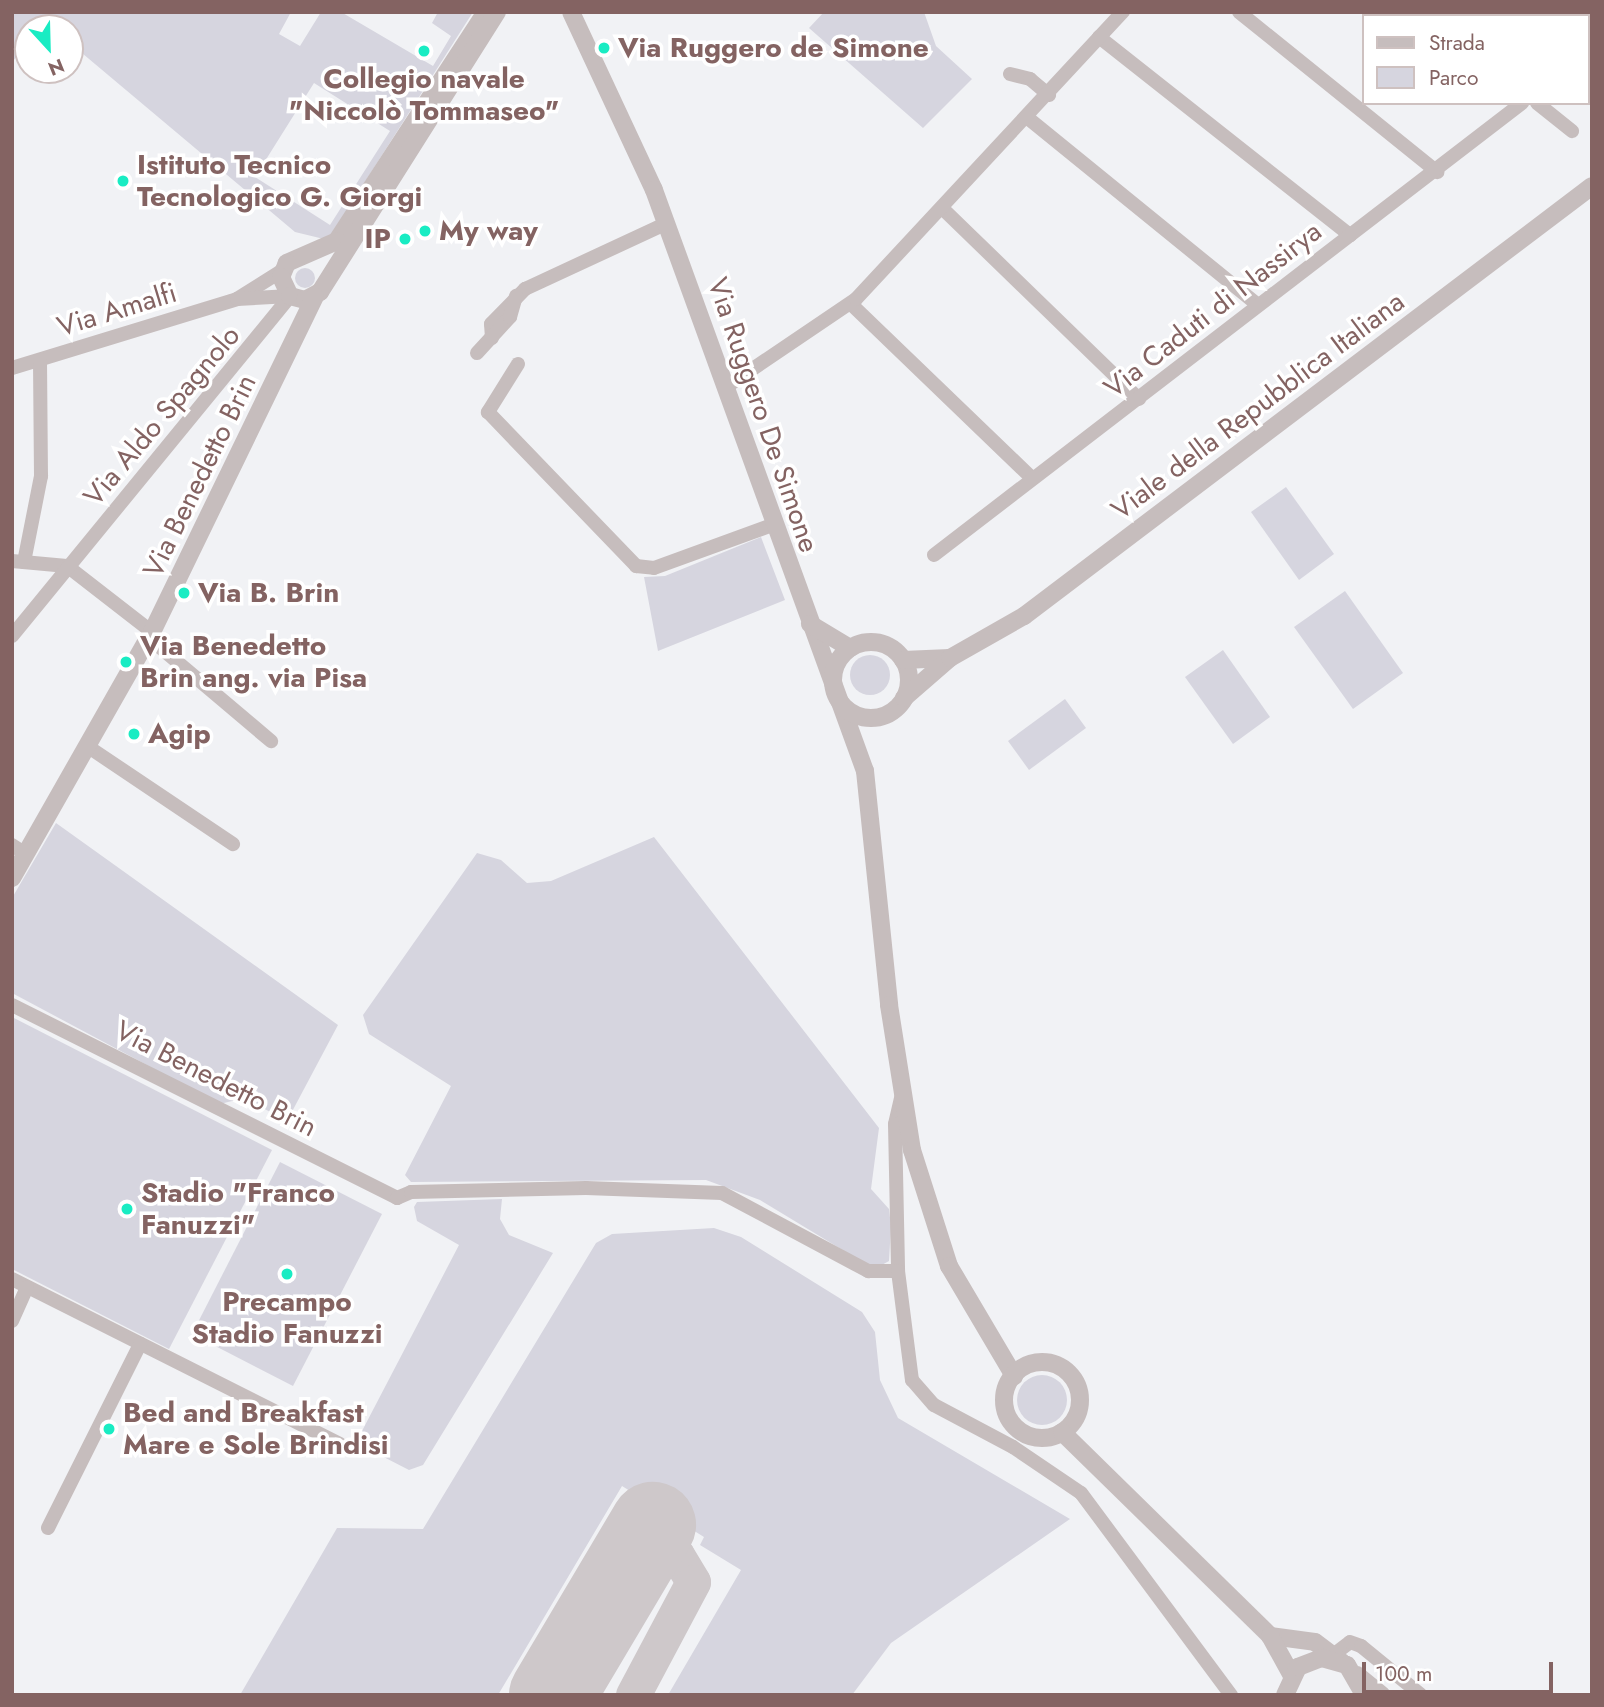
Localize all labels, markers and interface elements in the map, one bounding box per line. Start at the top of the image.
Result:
north arrow [14,14,84,84]
legend [1362,14,1590,105]
text: Strada [1429,28,1485,58]
place label: Via Ruggero de Simone [618,31,929,65]
marker: Via Ruggero de Simone [596,40,612,56]
marker: Collegio navale "Niccolò Tommaseo" [416,43,432,59]
text: N [44,52,68,82]
place label: Collegio navale "Niccolò Tommaseo" [289,62,559,128]
text: Parco [1429,63,1478,93]
place label: Istituto Tecnico Tecnologico G. Giorgi [137,148,422,214]
marker: Istituto Tecnico Tecnologico G. Giorgi [115,173,131,189]
place label: My way [439,214,538,248]
street label: Via Caduti di Nassirya [1098,215,1328,405]
place label: IP [365,222,391,256]
marker: My way [417,223,433,239]
marker: IP [397,231,413,247]
street label: Via Ruggero De Simone [700,273,826,557]
street label: Via Amalfi [53,276,181,344]
street label: Viale della Repubblica Italiana [1105,285,1411,527]
street label: Via Aldo Spagnolo [77,319,247,513]
street label: Via Benedetto Brin [136,369,264,583]
place label: Via B. Brin [198,576,339,610]
marker: Via B. Brin [176,585,192,601]
place label: Via Benedetto Brin ang. via Pisa [140,629,367,695]
marker: Via Benedetto Brin ang. via Pisa [118,654,134,670]
place label: Agip [148,717,211,751]
marker: Agip [126,726,142,742]
street label: Via Benedetto Brin [110,1014,322,1144]
place label: Stadio "Franco Fanuzzi" [141,1176,335,1242]
marker: Stadio "Franco Fanuzzi" [119,1201,135,1217]
marker: Precampo Stadio Fanuzzi [279,1266,295,1282]
place label: Precampo Stadio Fanuzzi [191,1285,383,1351]
place label: Bed and Breakfast Mare e Sole Brindisi [123,1396,388,1462]
marker: Bed and Breakfast Mare e Sole Brindisi [101,1421,117,1437]
scale bar [1366,1648,1557,1692]
text: 100 m [1375,1659,1432,1689]

